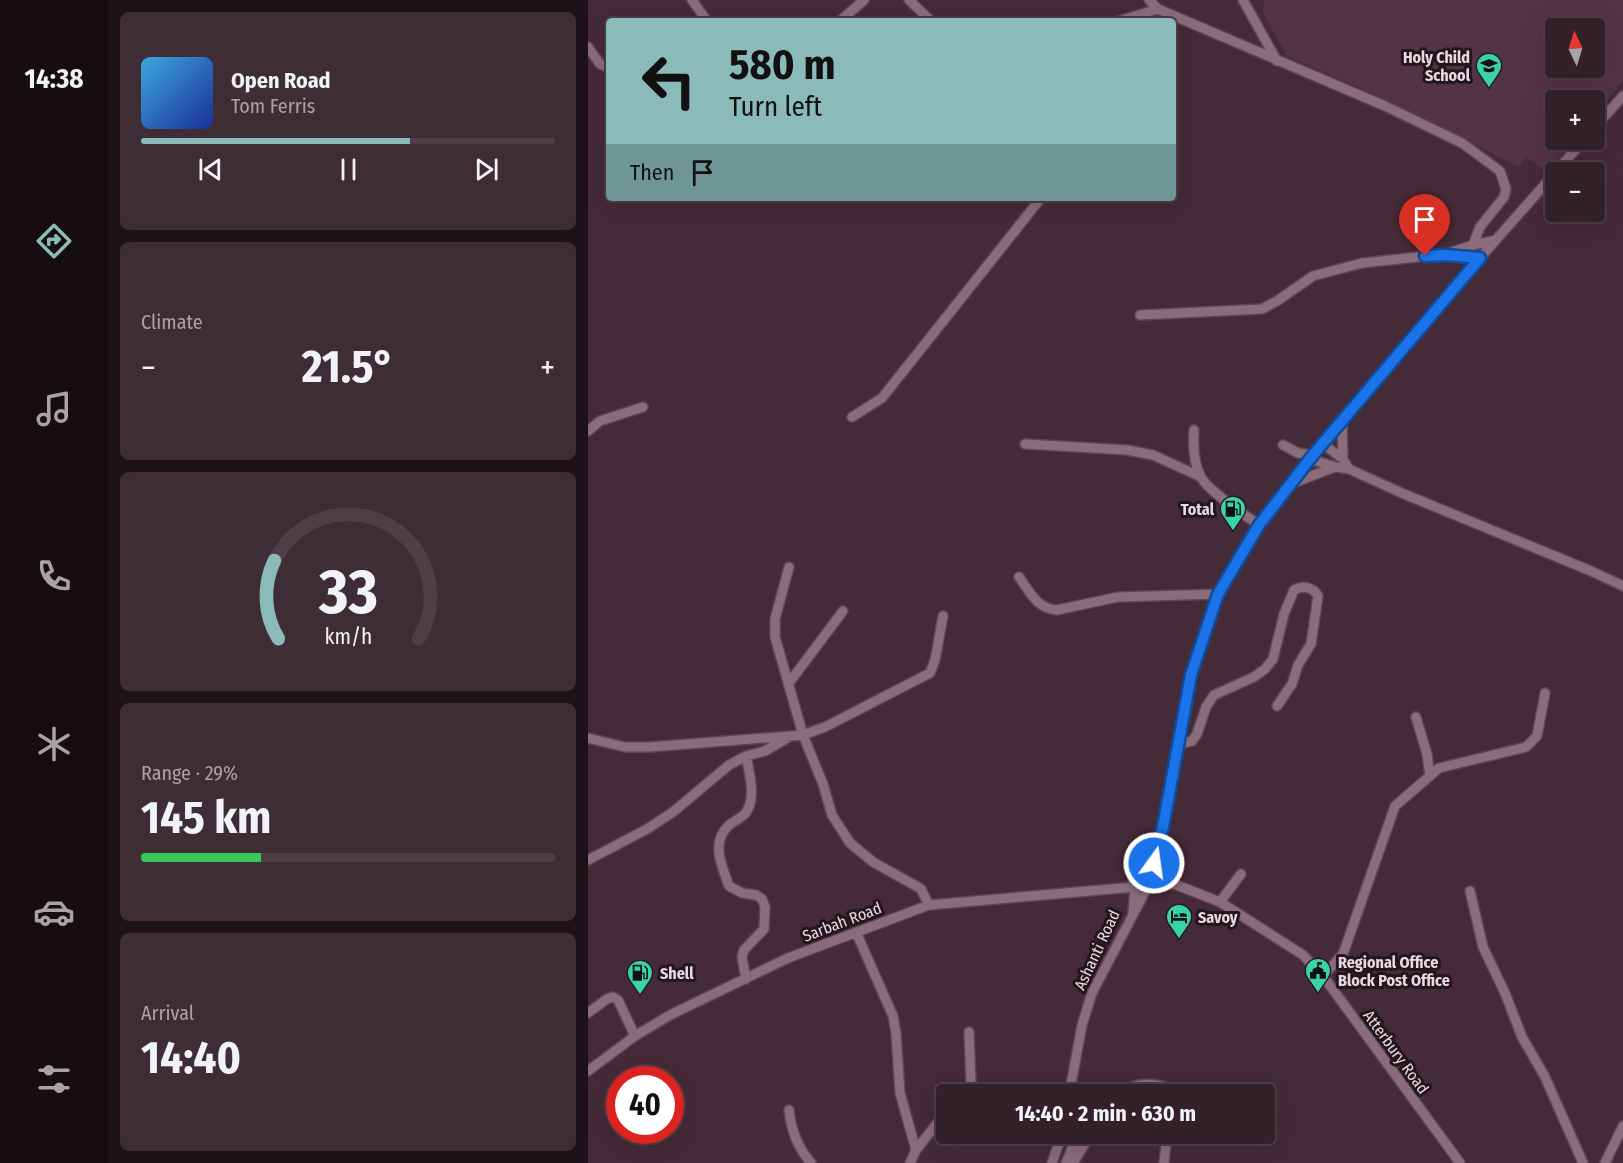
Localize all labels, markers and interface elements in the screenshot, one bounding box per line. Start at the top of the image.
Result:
north arrow [1545,18,1605,78]
map controls [1545,18,1605,222]
text: 580 m [729,40,836,90]
icon: left [630,42,708,120]
place label: Holy Child School [1403,48,1471,85]
school or university icon: Holy Child School [1474,51,1504,89]
text: 14:38 [25,63,83,95]
text: Open Road [231,67,331,94]
button: + [1545,90,1605,150]
text: Turn left [729,91,822,123]
text: Tom Ferris [231,94,315,118]
icon: previous [194,153,227,186]
icon: pause [332,153,365,186]
icon: next [470,153,503,186]
icon: arrive [686,156,719,189]
text: Then [630,159,674,186]
button: − [1545,162,1605,222]
pin [1399,194,1450,256]
icon: arrive [1408,203,1441,236]
icon: directions [33,220,75,262]
text: Climate [141,310,203,334]
text: 21.5° [302,340,394,394]
text: − [141,348,156,388]
text: + [540,348,555,388]
icon: music [33,388,75,430]
fuel station icon: Total [1218,494,1248,532]
place label: Total [1181,500,1215,519]
icon: phone [33,555,75,597]
text: 33 [317,555,378,630]
text: km/h [324,624,372,650]
icon: climate [33,723,75,765]
text: Range · 29% [141,761,238,785]
text: 145 km [141,791,271,845]
position arrow [1122,831,1186,895]
icon: car [33,891,75,933]
street label: Sarbah Road [800,898,884,946]
hotel icon: Savoy [1164,902,1194,940]
street label: Ashanti Road [1070,907,1124,993]
place label: Savoy [1198,908,1238,927]
place label: Regional Office Block Post Office [1338,953,1450,990]
public building icon: Regional Office Block Post Office [1303,956,1333,994]
fuel station icon: Shell [625,958,655,996]
place label: Shell [660,964,694,983]
text: Arrival [141,1001,194,1025]
street label: Atterbury Road [1359,1007,1433,1097]
text: 14:40 [141,1031,241,1085]
icon: filters [33,1058,75,1100]
speed limit sign: 40 [606,1066,684,1144]
text: 14:40 · 2 min · 630 m [1015,1100,1196,1127]

